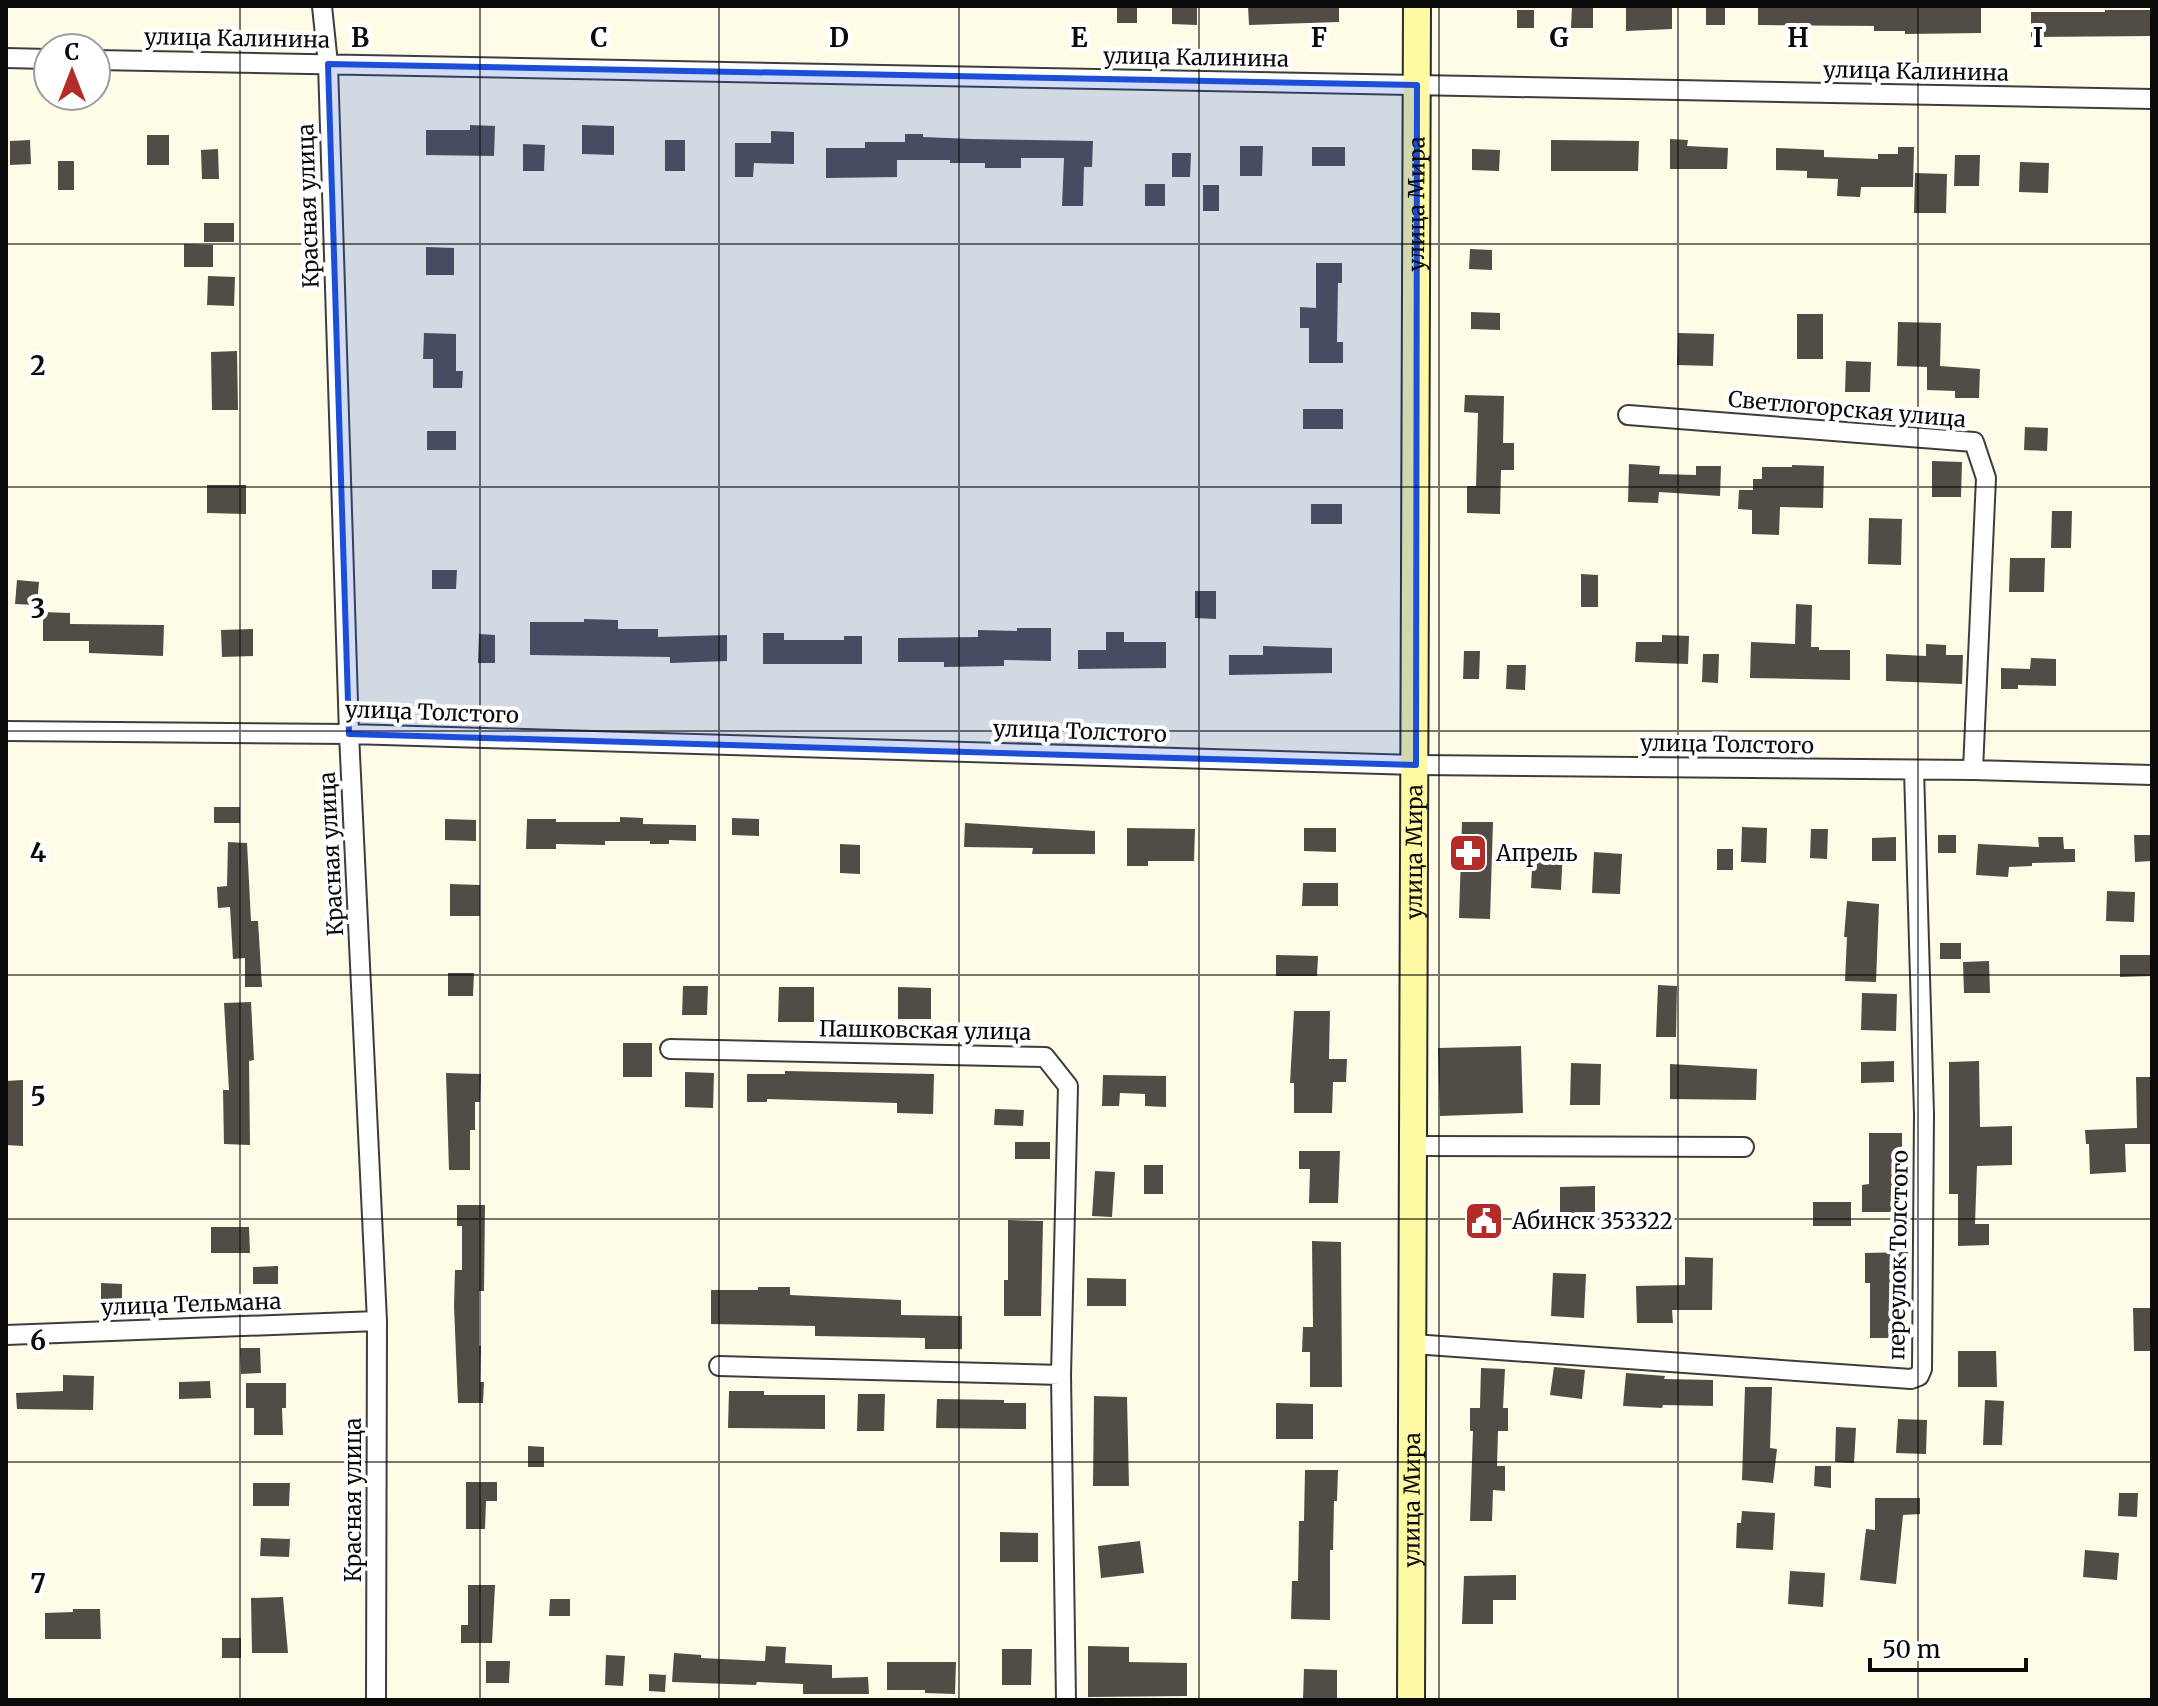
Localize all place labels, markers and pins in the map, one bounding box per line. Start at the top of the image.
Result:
pharmacy icon: Апрель [1447,832,1489,874]
place label: Апрель [1495,839,1577,867]
public building icon: Абинск 353322 [1463,1200,1505,1242]
place label: Абинск 353322 [1511,1207,1673,1235]

